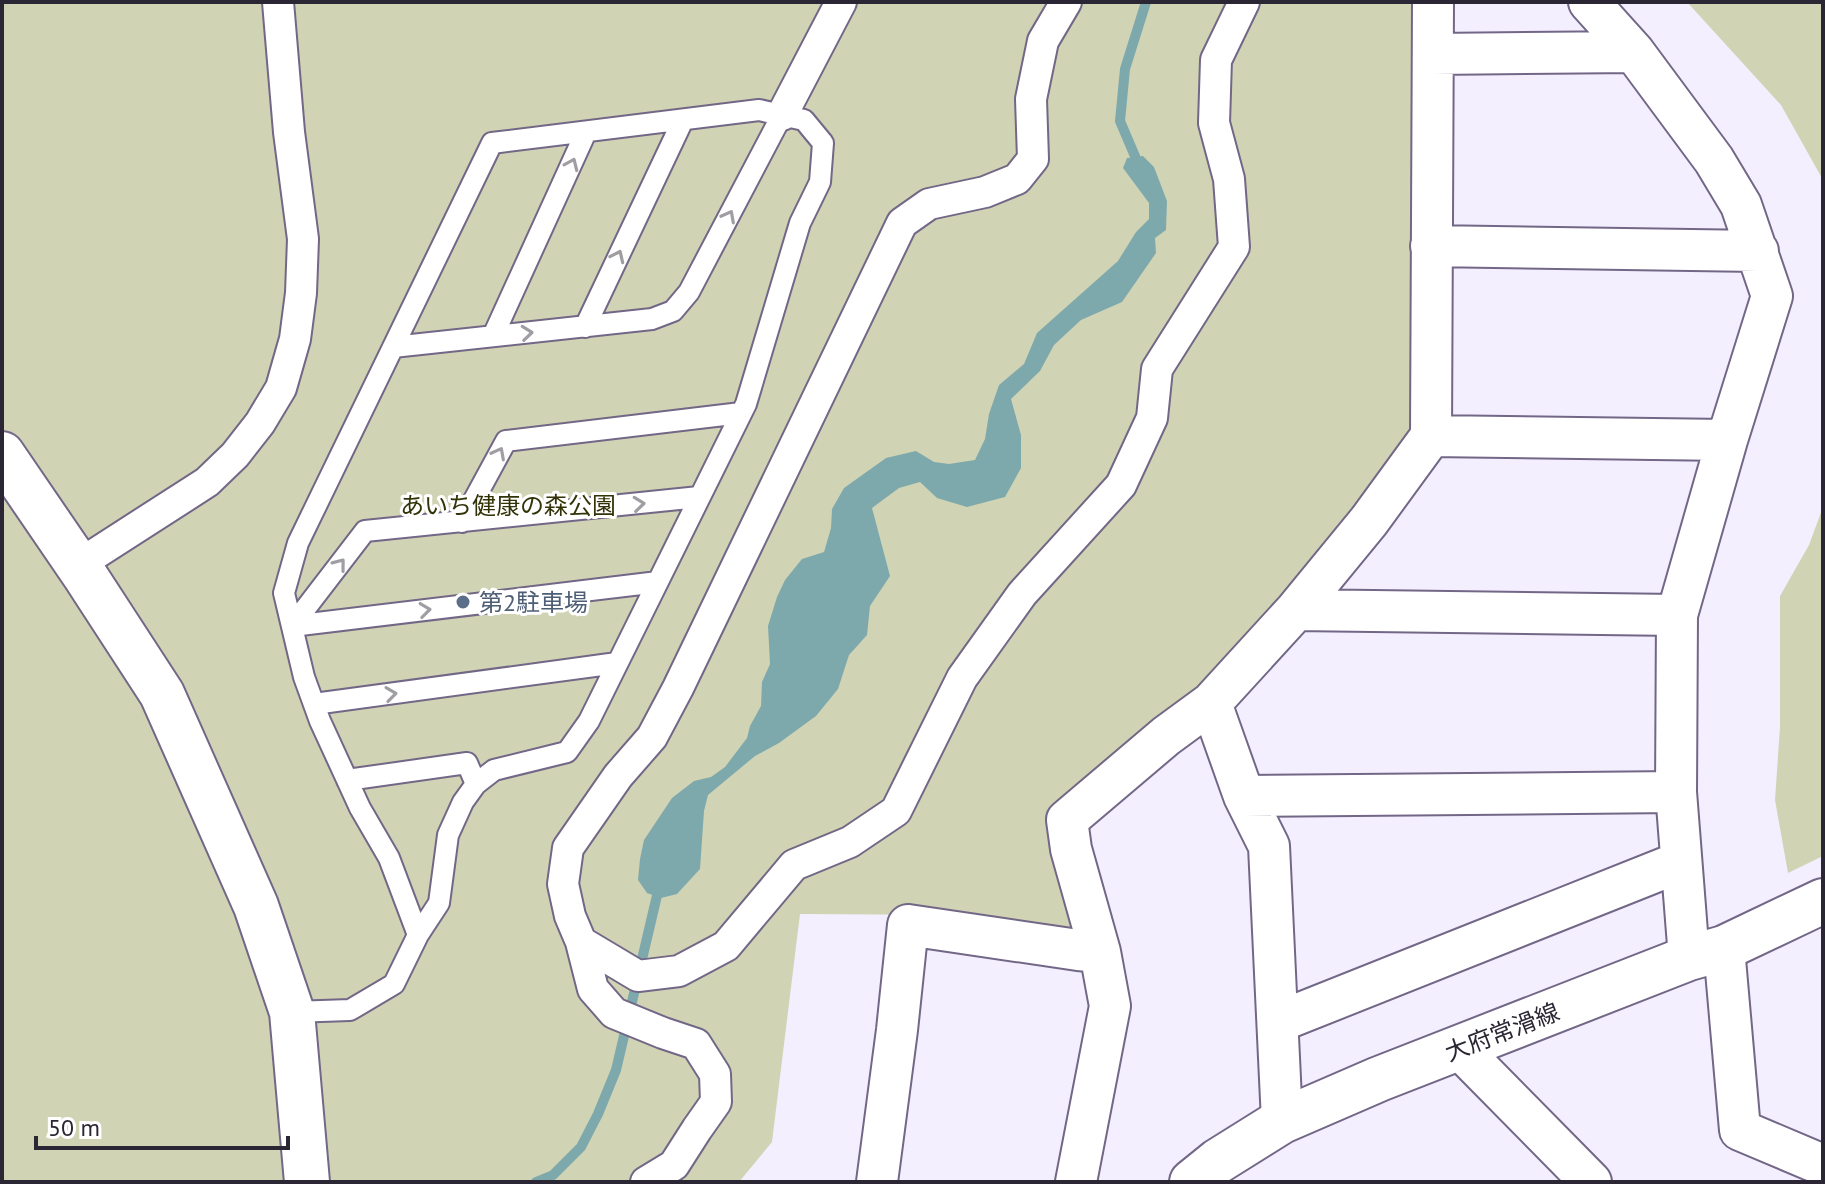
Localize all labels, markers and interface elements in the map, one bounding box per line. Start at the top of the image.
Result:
one-way arrow [562,157,578,172]
one-way arrow [720,209,735,224]
one-way arrow [608,250,624,264]
one-way arrow [520,324,533,341]
one-way arrow [489,447,505,462]
park label: あいち健康の森公園 [400,490,616,521]
one-way arrow [632,495,645,512]
one-way arrow [330,559,345,573]
place label: 第2駐車場 [479,587,588,618]
marker: 第2駐車場 [454,593,472,611]
one-way arrow [419,601,432,618]
one-way arrow [384,686,398,703]
street label: 大府常滑線 [1440,996,1564,1068]
scale bar [36,1100,288,1150]
text: 50 m [48,1112,100,1143]

